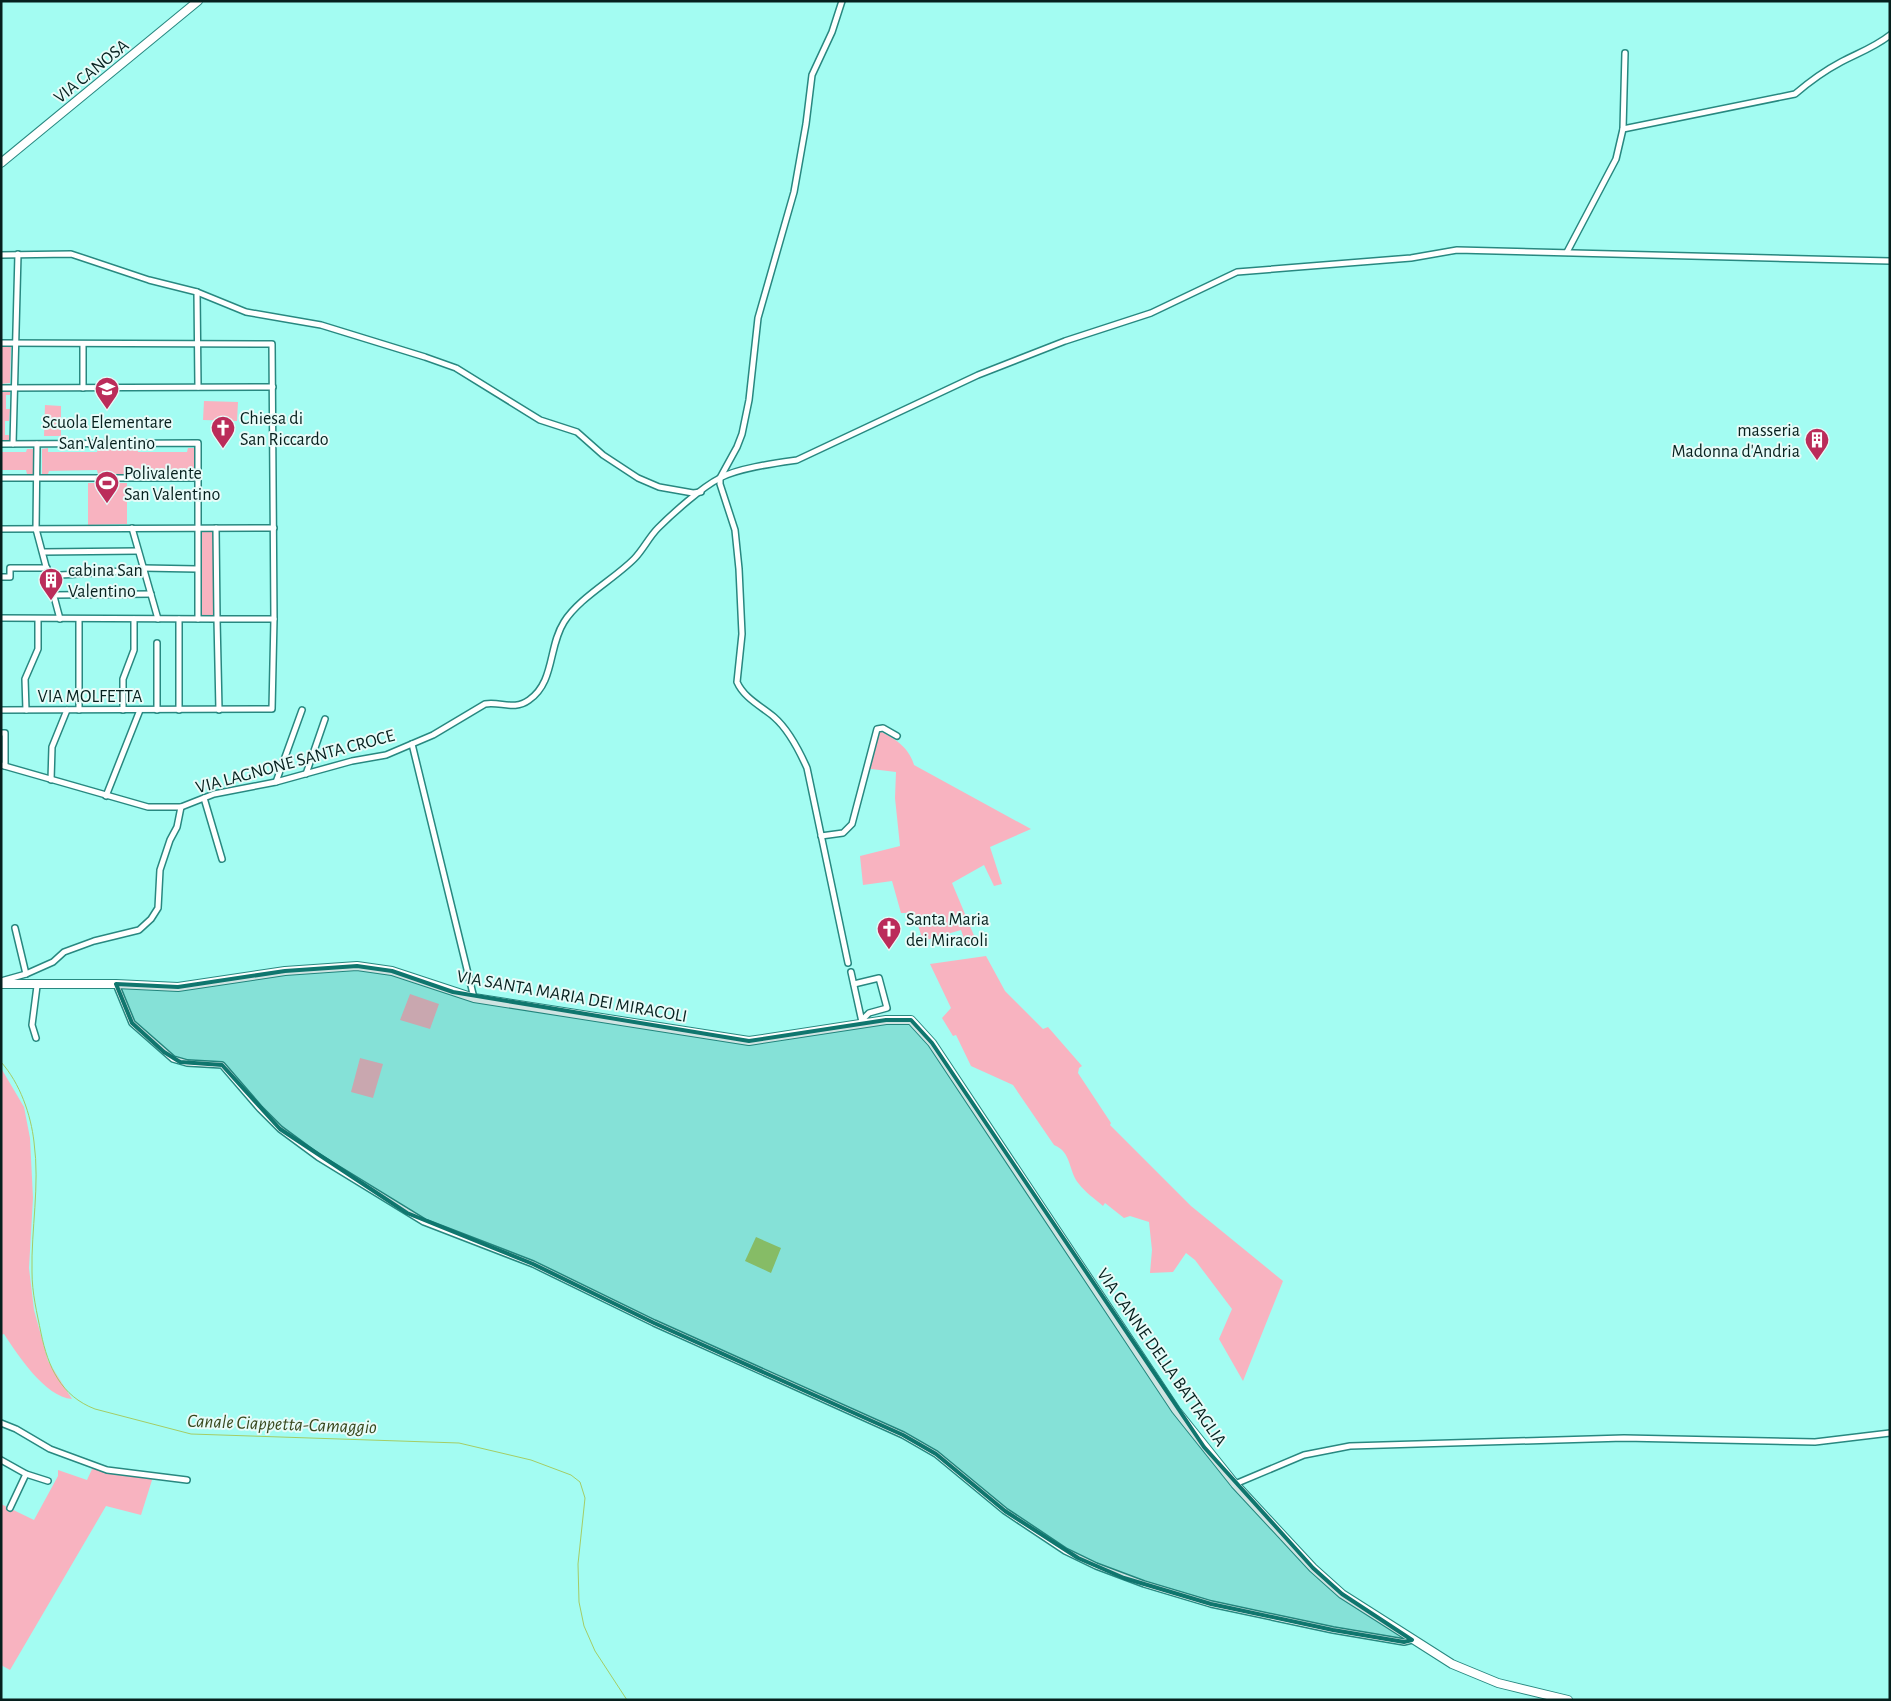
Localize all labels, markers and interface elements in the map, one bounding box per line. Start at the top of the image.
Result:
street label: VIA CANOSA [51,36,133,107]
school or university icon: Scuola Elementare San Valentino [94,376,120,410]
place label: Chiesa di San Riccardo [240,410,329,449]
place label: Scuola Elementare San Valentino [42,414,172,453]
church icon: Chiesa di San Riccardo [210,415,236,449]
place label: masseria Madonna d'Andria [1671,422,1800,461]
building icon: masseria Madonna d'Andria [1804,427,1830,461]
place label: Polivalente San Valentino [124,465,220,504]
sports icon: Polivalente San Valentino [94,470,120,504]
place label: cabina San Valentino [68,562,143,601]
building icon: cabina San Valentino [38,567,64,601]
street label: VIA MOLFETTA [37,688,143,706]
street label: VIA LAGNONE SANTA CROCE [194,727,397,797]
place label: Santa Maria dei Miracoli [906,911,989,950]
church icon: Santa Maria dei Miracoli [876,916,902,950]
street label: VIA SANTA MARIA DEI MIRACOLI [455,968,688,1026]
street label: VIA CANNE DELLA BATTAGLIA [1093,1265,1230,1450]
water label: Canale Ciappetta-Camaggio [187,1412,377,1437]

